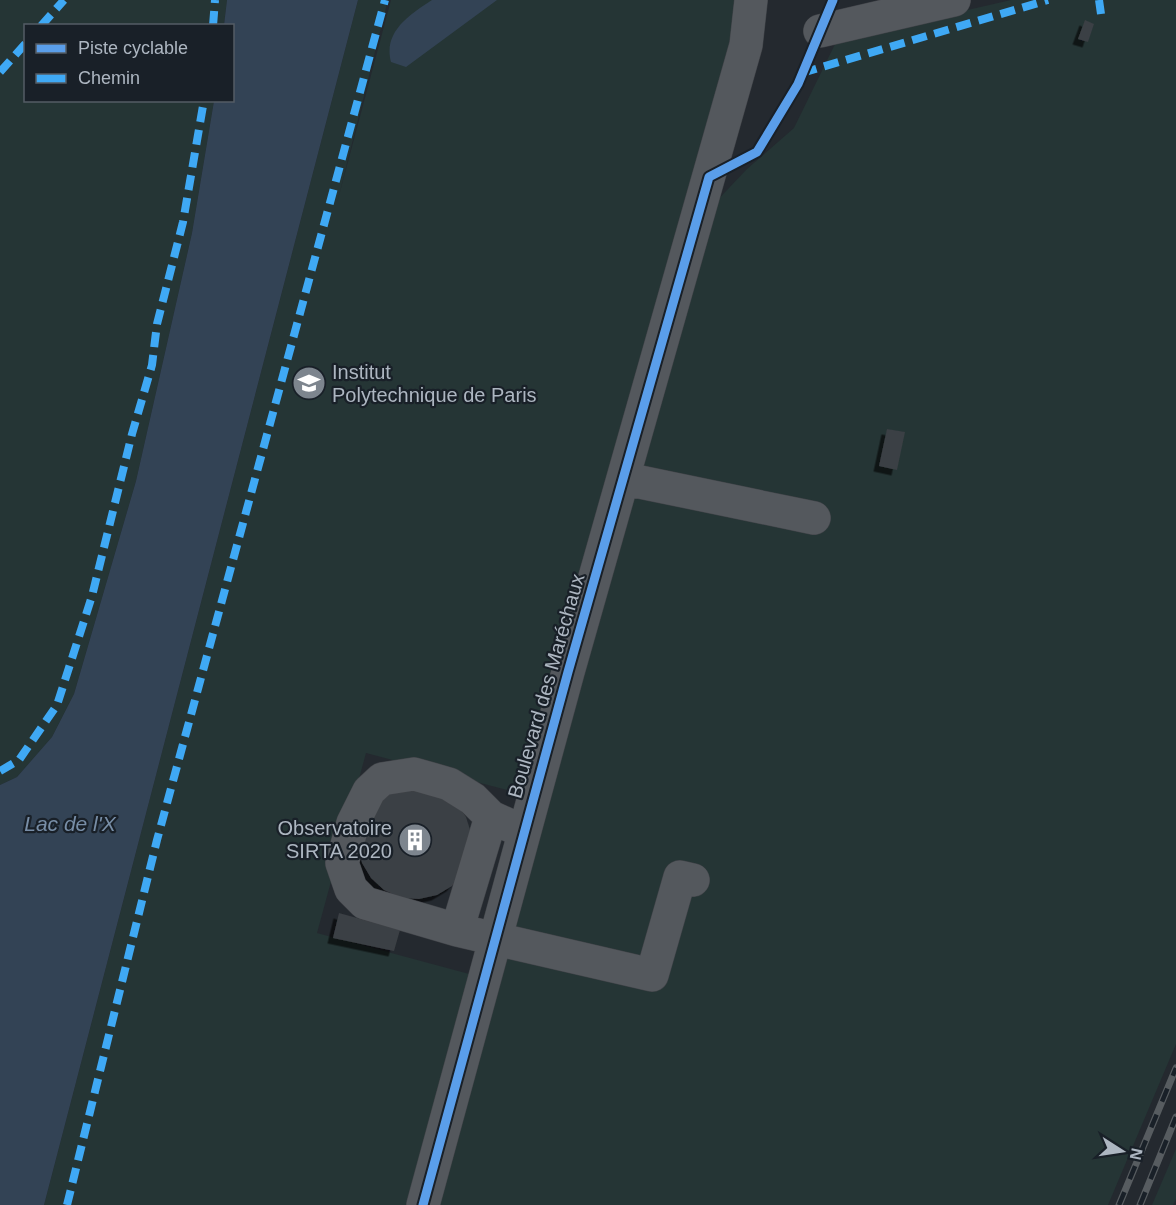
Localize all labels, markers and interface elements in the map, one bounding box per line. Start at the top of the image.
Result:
legend [24,24,234,102]
text: Piste cyclable [78,38,188,58]
text: Chemin [78,68,140,88]
place label: Institut Polytechnique de Paris [332,361,537,406]
school or university icon: Institut Polytechnique de Paris [291,365,327,401]
street label: Boulevard des Maréchaux [503,571,589,801]
water label: Lac de l'X [24,812,117,835]
place label: Observatoire SIRTA 2020 [278,817,392,862]
building icon: Observatoire SIRTA 2020 [397,822,433,858]
north arrow [1092,1121,1152,1181]
text: N [1127,1147,1146,1161]

